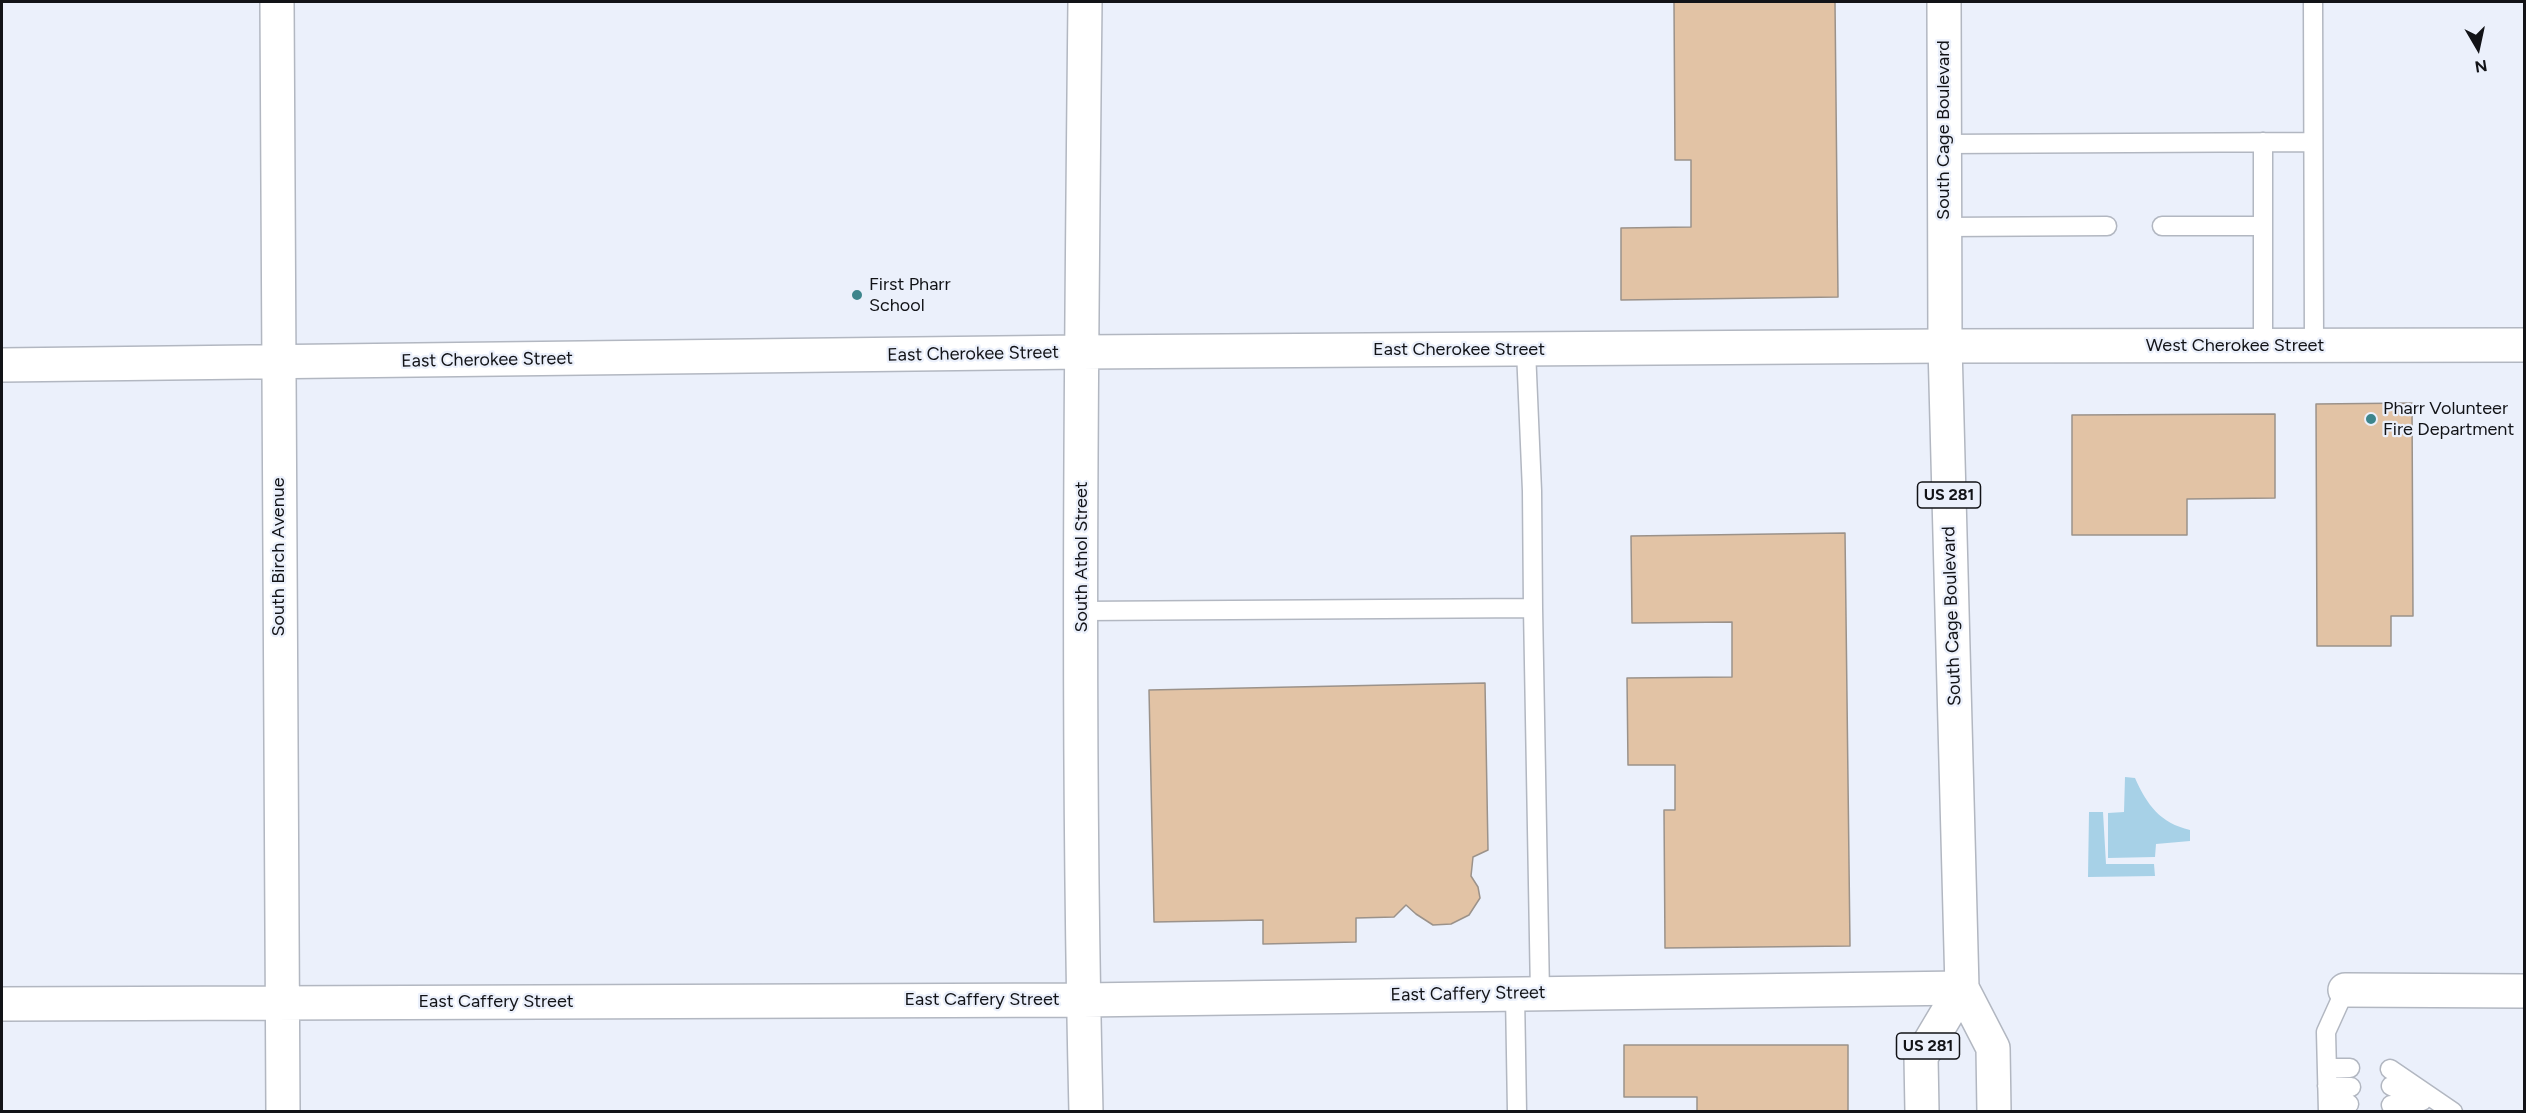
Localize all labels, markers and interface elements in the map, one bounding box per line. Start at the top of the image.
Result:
north arrow [2448,18,2508,78]
street label: South Cage Boulevard [1933,40,1955,220]
text: N [2473,56,2488,77]
place label: First Pharr School [869,274,950,316]
marker: First Pharr School [850,288,864,302]
street label: West Cherokee Street [2146,335,2324,357]
street label: East Cherokee Street [1373,339,1545,361]
street label: East Cherokee Street [887,342,1059,366]
street label: East Cherokee Street [401,348,573,372]
place label: Pharr Volunteer Fire Department [2383,398,2514,440]
marker: Pharr Volunteer Fire Department [2364,412,2378,426]
street label: South Birch Avenue [268,477,290,637]
street label: South Athol Street [1071,481,1093,633]
road number: US 281 [1918,482,1980,508]
street label: South Cage Boulevard [1938,526,1966,706]
street label: East Caffery Street [1390,982,1546,1006]
street label: East Caffery Street [904,989,1060,1011]
street label: East Caffery Street [418,991,574,1013]
road number: US 281 [1896,1033,1960,1059]

